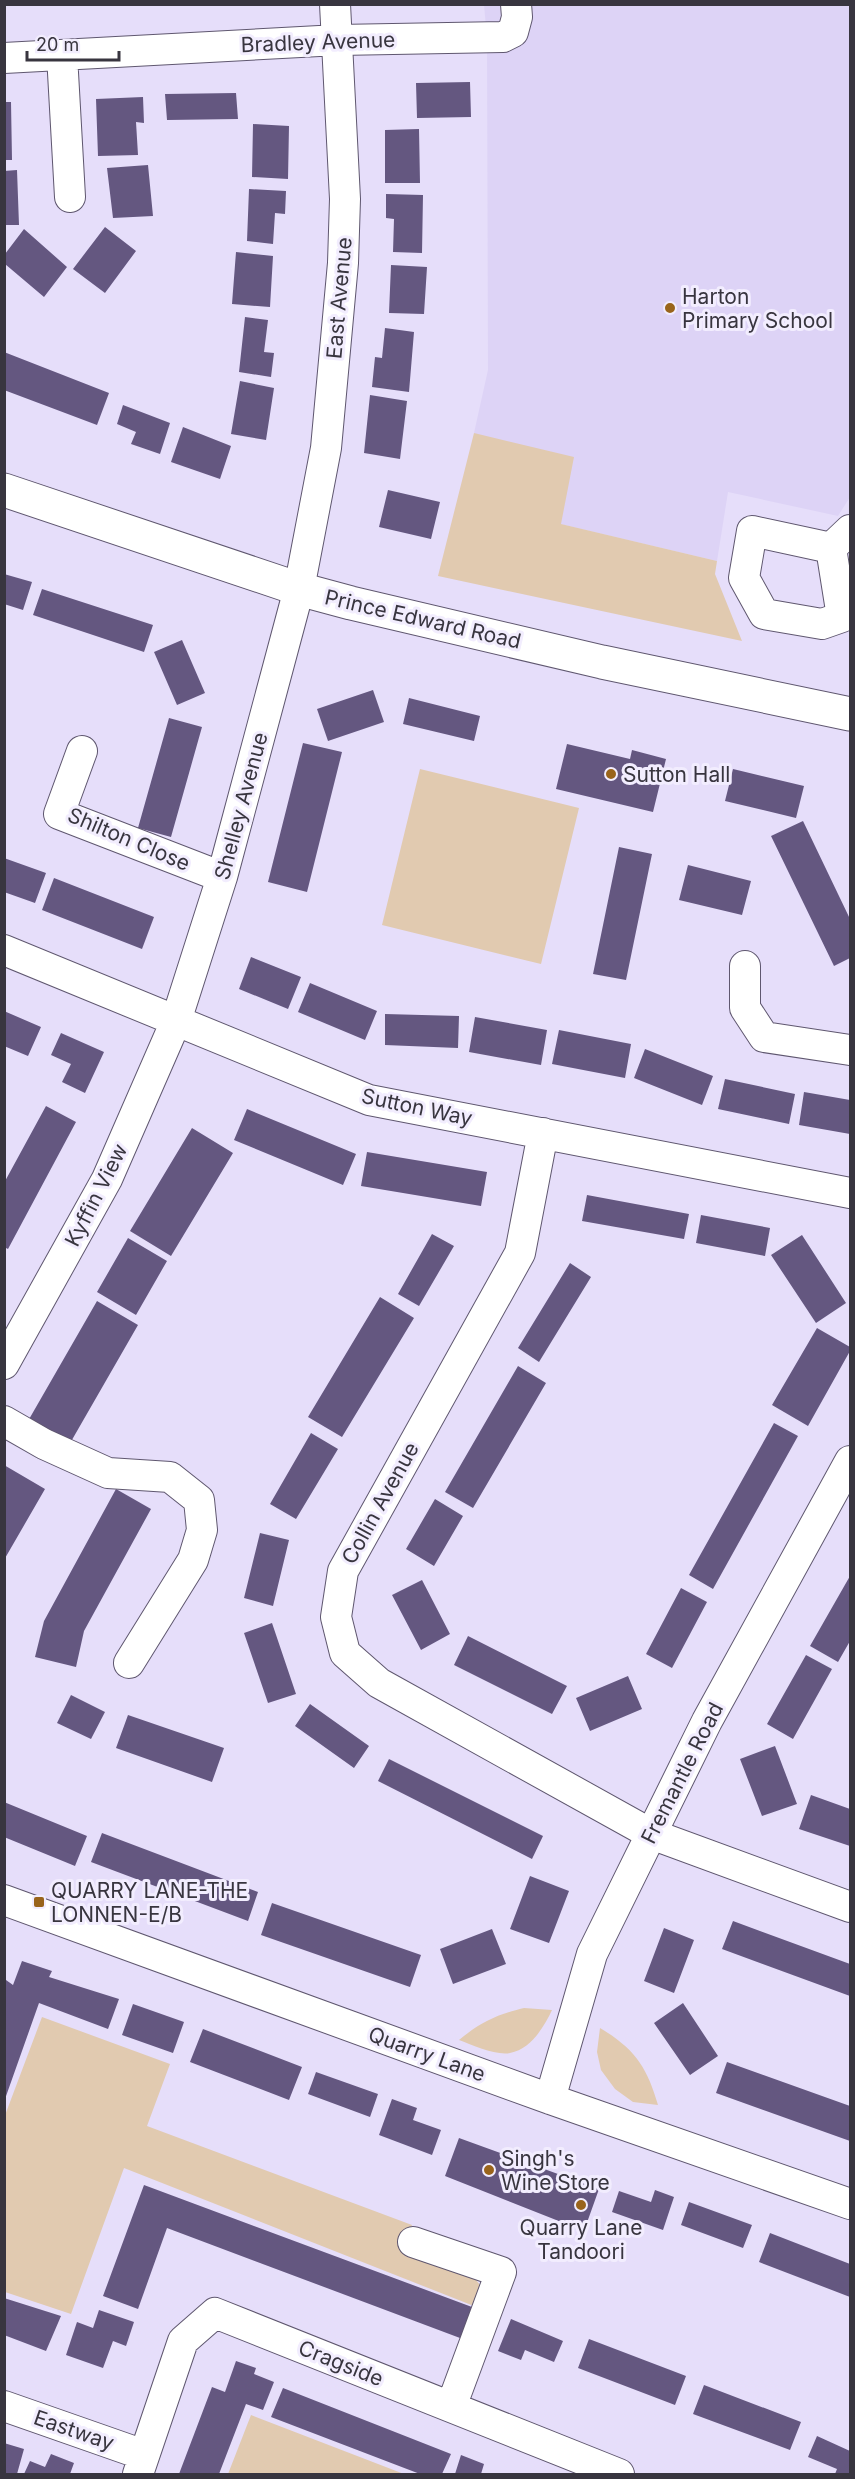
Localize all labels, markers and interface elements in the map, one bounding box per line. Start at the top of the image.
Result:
scale bar [27,24,118,62]
street label: Bradley Avenue [240,27,396,57]
text: 20 m [36,34,79,55]
street label: East Avenue [321,236,357,360]
place label: Harton Primary School [682,284,833,333]
marker: Harton Primary School [663,301,677,315]
street label: Prince Edward Road [322,584,524,654]
street label: Shelley Avenue [209,730,273,882]
place label: Sutton Hall [623,762,730,787]
marker: Sutton Hall [604,767,618,781]
street label: Shilton Close [64,802,194,876]
street label: Sutton Way [359,1083,475,1131]
street label: Kyffin View [59,1139,133,1251]
street label: Collin Avenue [336,1438,424,1568]
street label: Fremantle Road [636,1698,728,1848]
place label: QUARRY LANE-THE LONNEN-E/B [51,1878,248,1927]
marker: QUARRY LANE-THE LONNEN-E/B [32,1895,46,1909]
street label: Quarry Lane [365,2021,489,2087]
place label: Singh's Wine Store [501,2146,610,2195]
marker: Singh's Wine Store [482,2163,496,2177]
marker: Quarry Lane Tandoori [574,2198,588,2212]
place label: Quarry Lane Tandoori [520,2215,642,2264]
street label: Cragside [295,2335,387,2391]
street label: Eastway [31,2405,118,2455]

